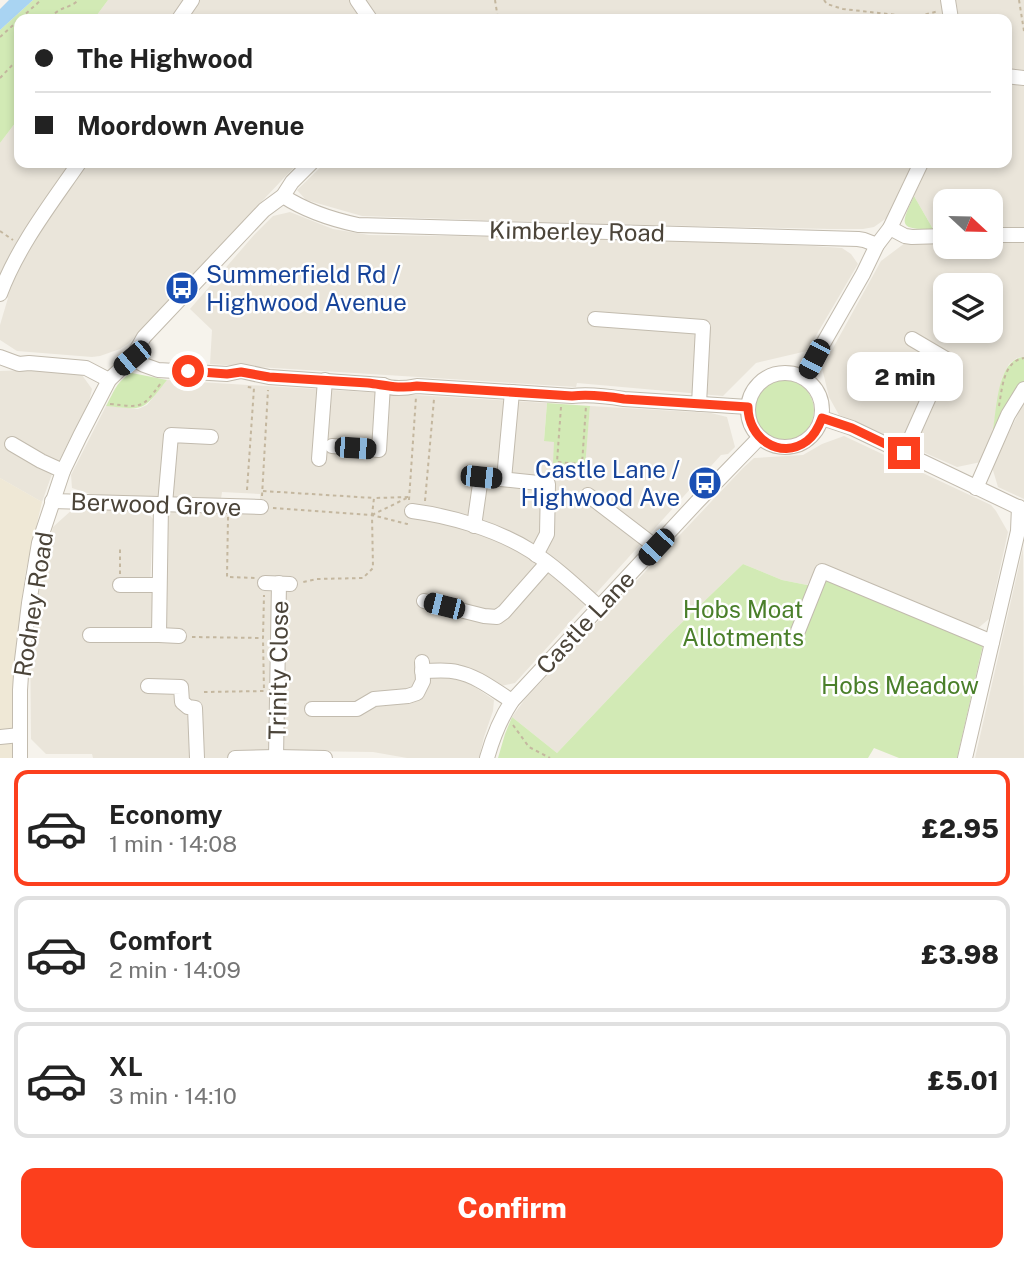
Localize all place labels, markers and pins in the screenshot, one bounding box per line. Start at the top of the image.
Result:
place label: Summerfield Rd / Highwood Avenue [206,260,407,316]
bus stop icon: Summerfield Rd / Highwood Avenue [163,269,201,307]
place label: Castle Lane / Highwood Ave [521,455,681,511]
bus stop icon: Castle Lane / Highwood Ave [686,464,724,502]

